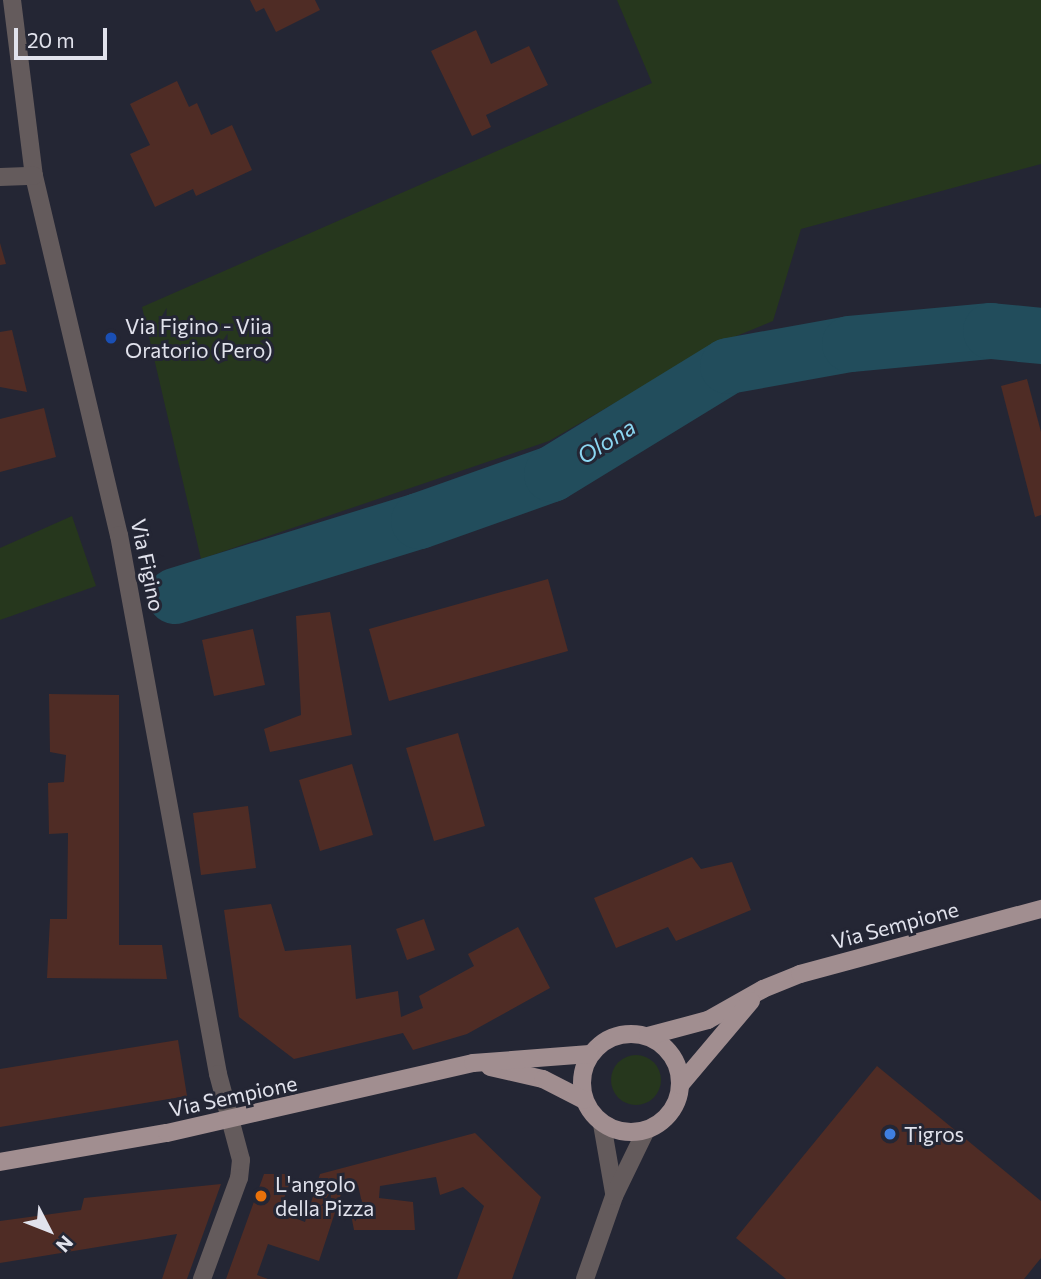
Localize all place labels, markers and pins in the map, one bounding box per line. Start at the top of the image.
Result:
place label: Via Figino - Viia Oratorio (Pero) [125,313,273,363]
marker: Via Figino - Viia Oratorio (Pero) [103,330,119,346]
place label: Tigros [904,1121,964,1147]
marker: Tigros [882,1126,898,1142]
place label: L'angolo della Pizza [275,1171,374,1221]
marker: L'angolo della Pizza [253,1188,269,1204]

